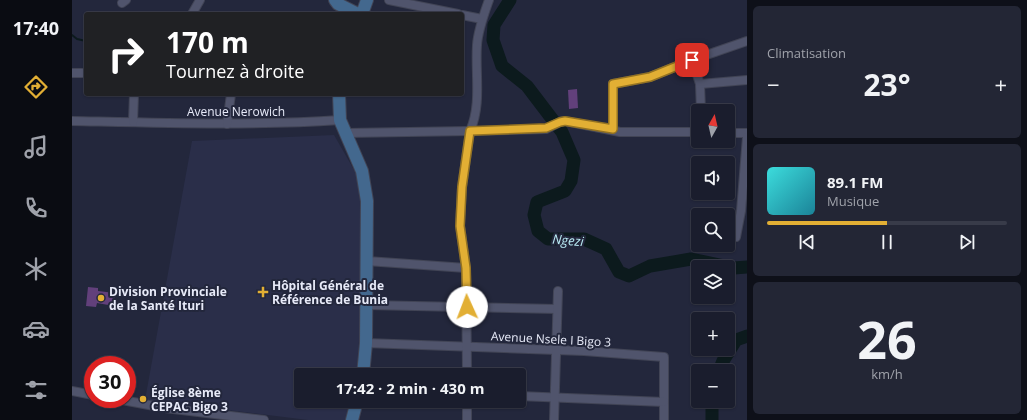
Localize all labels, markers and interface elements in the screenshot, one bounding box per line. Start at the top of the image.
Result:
text: 17:40 [13,16,59,40]
text: 170 m [166,23,249,61]
icon: right [100,28,152,80]
pin [675,43,709,77]
text: Climatisation [767,44,846,62]
icon: arrive [681,49,703,71]
text: Tournez à droite [166,59,304,83]
text: 23° [863,64,911,105]
text: − [767,69,780,99]
text: + [994,69,1007,99]
icon: directions [22,73,50,101]
street label: Avenue Nerowich [187,103,285,120]
north arrow [691,104,735,148]
map controls [691,104,735,408]
icon: music [22,133,50,161]
button: sound [691,156,735,200]
text: 89.1 FM [827,172,883,192]
text: Musique [827,192,879,210]
icon: phone [22,194,50,222]
button: search [691,208,735,252]
water label: Ngezi [552,230,585,250]
icon: previous [796,231,818,253]
icon: pause [876,231,898,253]
icon: next [956,231,978,253]
icon: climate [22,255,50,283]
button: layers [691,260,735,304]
place label: Hôpital Général de Référence de Bunia [272,277,388,308]
place label: Division Provinciale de la Santé Ituri [109,283,227,314]
marker: Hôpital Général de Référence de Bunia [257,286,269,298]
position arrow [446,286,488,328]
marker: Division Provinciale de la Santé Ituri [96,293,106,303]
text: 26 [857,303,917,374]
button: + [691,312,735,356]
icon: car [22,315,50,343]
street label: Avenue Nsele I Bigo 3 [491,327,612,351]
speed limit sign: 30 [84,356,136,408]
button: − [691,364,735,408]
text: km/h [871,365,903,383]
icon: filters [22,376,50,404]
text: 17:42 · 2 min · 430 m [336,378,484,398]
place label: Église 8ème CEPAC Bigo 3 [151,384,228,415]
marker: Église 8ème CEPAC Bigo 3 [138,394,148,404]

